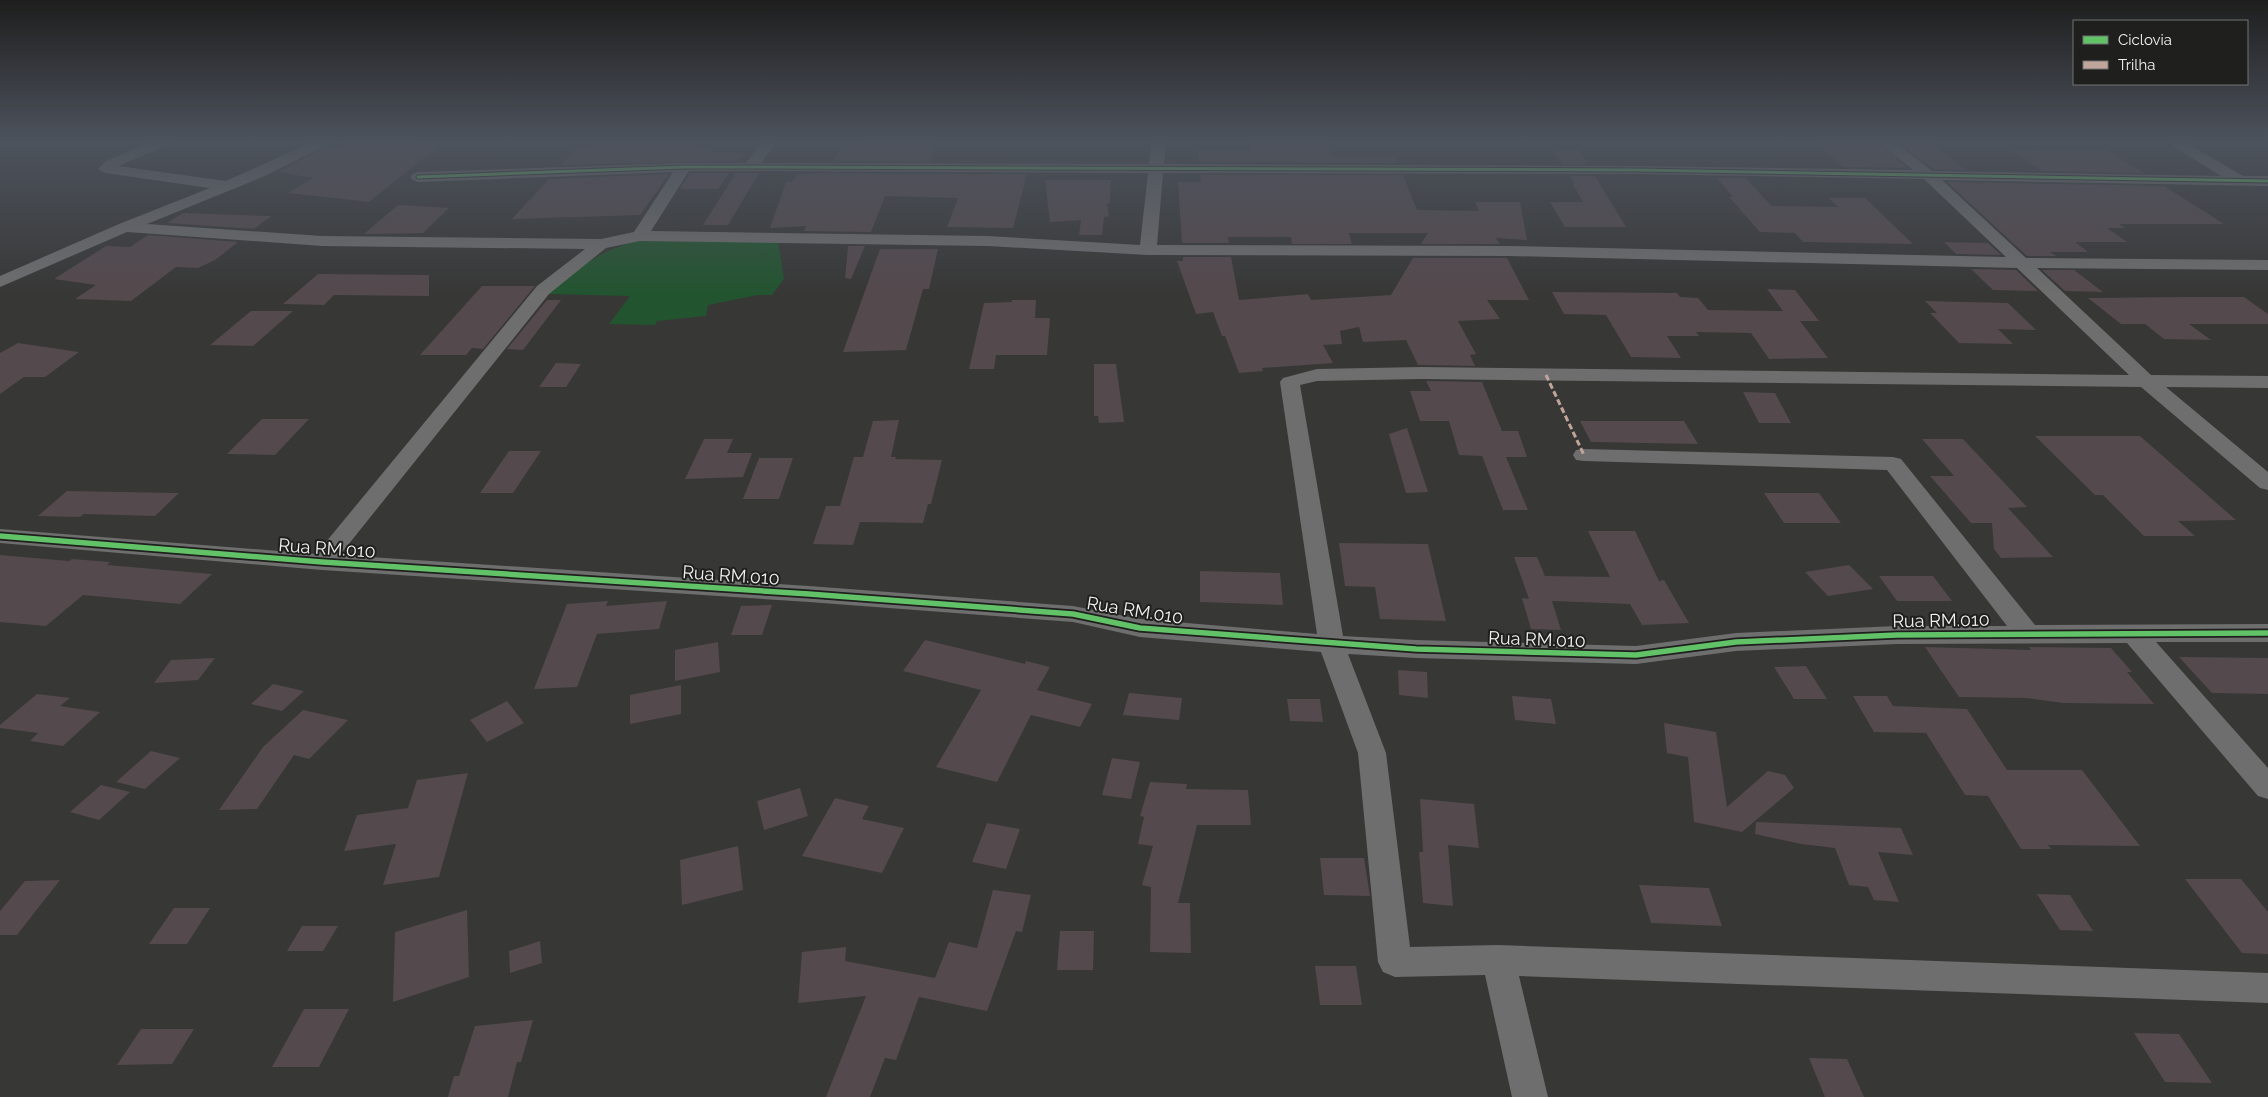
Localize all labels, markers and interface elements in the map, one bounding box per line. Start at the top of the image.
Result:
legend [2073,20,2248,85]
text: Ciclovia [2118,31,2172,49]
text: Trilha [2118,56,2155,74]
street label: Rua RM.010 [278,534,376,562]
street label: Rua RM.010 [682,561,780,589]
street label: Rua RM.010 [1085,592,1185,628]
street label: Rua RM.010 [1892,609,1990,631]
street label: Rua RM.010 [1488,627,1586,651]

